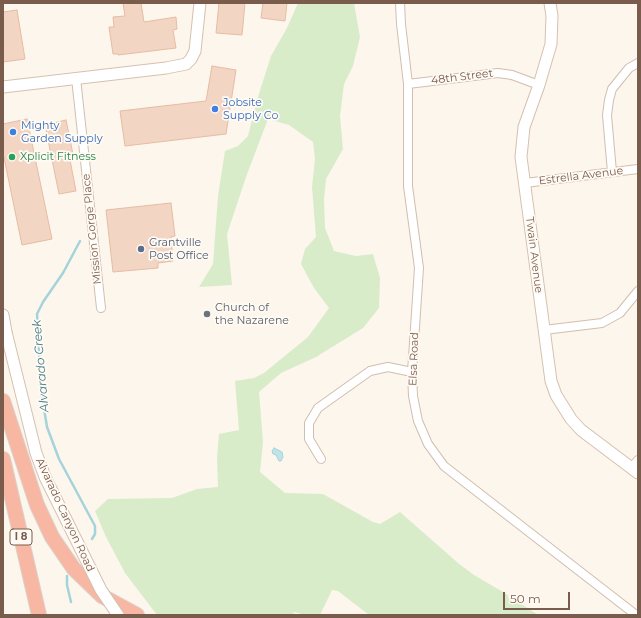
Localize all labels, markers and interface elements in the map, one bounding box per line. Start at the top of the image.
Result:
street label: 48th Street [430,67,494,87]
place label: Jobsite Supply Co [223,96,278,122]
marker: Jobsite Supply Co [210,104,220,114]
place label: Mighty Garden Supply [21,119,103,145]
marker: Mighty Garden Supply [8,127,18,137]
place label: Xplicit Fitness [20,150,96,164]
marker: Xplicit Fitness [7,152,17,162]
street label: Estrella Avenue [538,164,624,188]
street label: Mission Gorge Place [80,173,104,285]
street label: Twain Avenue [523,216,545,294]
place label: Grantville Post Office [149,236,209,262]
marker: Grantville Post Office [136,244,146,254]
place label: Church of the Nazarene [215,301,289,327]
marker: Church of the Nazarene [202,309,212,319]
water label: Alvarado Creek [30,319,52,413]
street label: Elsa Road [406,332,422,386]
street label: Alvarado Canyon Road [33,456,97,574]
road number: I 8 [10,529,32,545]
scale bar [505,584,572,610]
text: 50 m [510,591,541,606]

